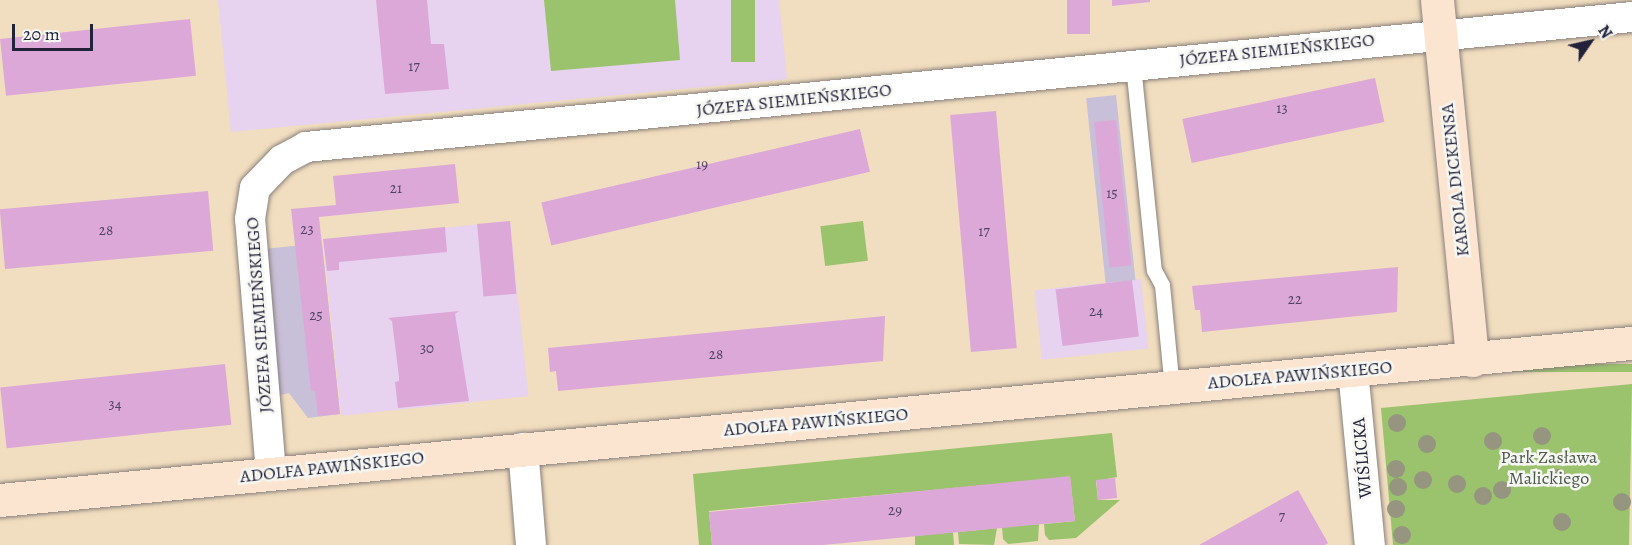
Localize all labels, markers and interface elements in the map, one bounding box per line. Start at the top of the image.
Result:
scale bar [15,12,96,50]
north arrow [1560,12,1620,72]
text: N [1593,21,1617,43]
text: 20 m [23,22,60,46]
street label: JÓZEFA SIEMIEŃSKIEGO [1178,29,1376,71]
house number: 17 [408,58,420,76]
street label: JÓZEFA SIEMIEŃSKIEGO [695,79,893,121]
house number: 13 [1276,100,1288,118]
street label: KAROLA DICKENSA [1436,102,1474,258]
house number: 19 [696,156,708,174]
house number: 21 [390,180,402,198]
house number: 15 [1106,185,1118,203]
street label: JÓZEFA SIEMIEŃSKIEGO [241,216,277,414]
house number: 23 [300,221,314,239]
house number: 28 [99,222,113,240]
house number: 17 [978,223,990,241]
house number: 22 [1288,291,1302,309]
house number: 24 [1089,303,1103,321]
house number: 25 [309,307,323,325]
house number: 30 [420,340,434,358]
house number: 28 [709,346,723,364]
street label: ADOLFA PAWIŃSKIEGO [1207,356,1393,394]
house number: 34 [108,396,122,414]
street label: ADOLFA PAWIŃSKIEGO [723,403,909,441]
street label: WIŚLICKA [1348,417,1376,499]
street label: ADOLFA PAWIŃSKIEGO [239,447,425,487]
park label: Park Zasława Malickiego [1501,447,1597,490]
house number: 29 [888,502,902,520]
house number: 7 [1279,508,1285,526]

